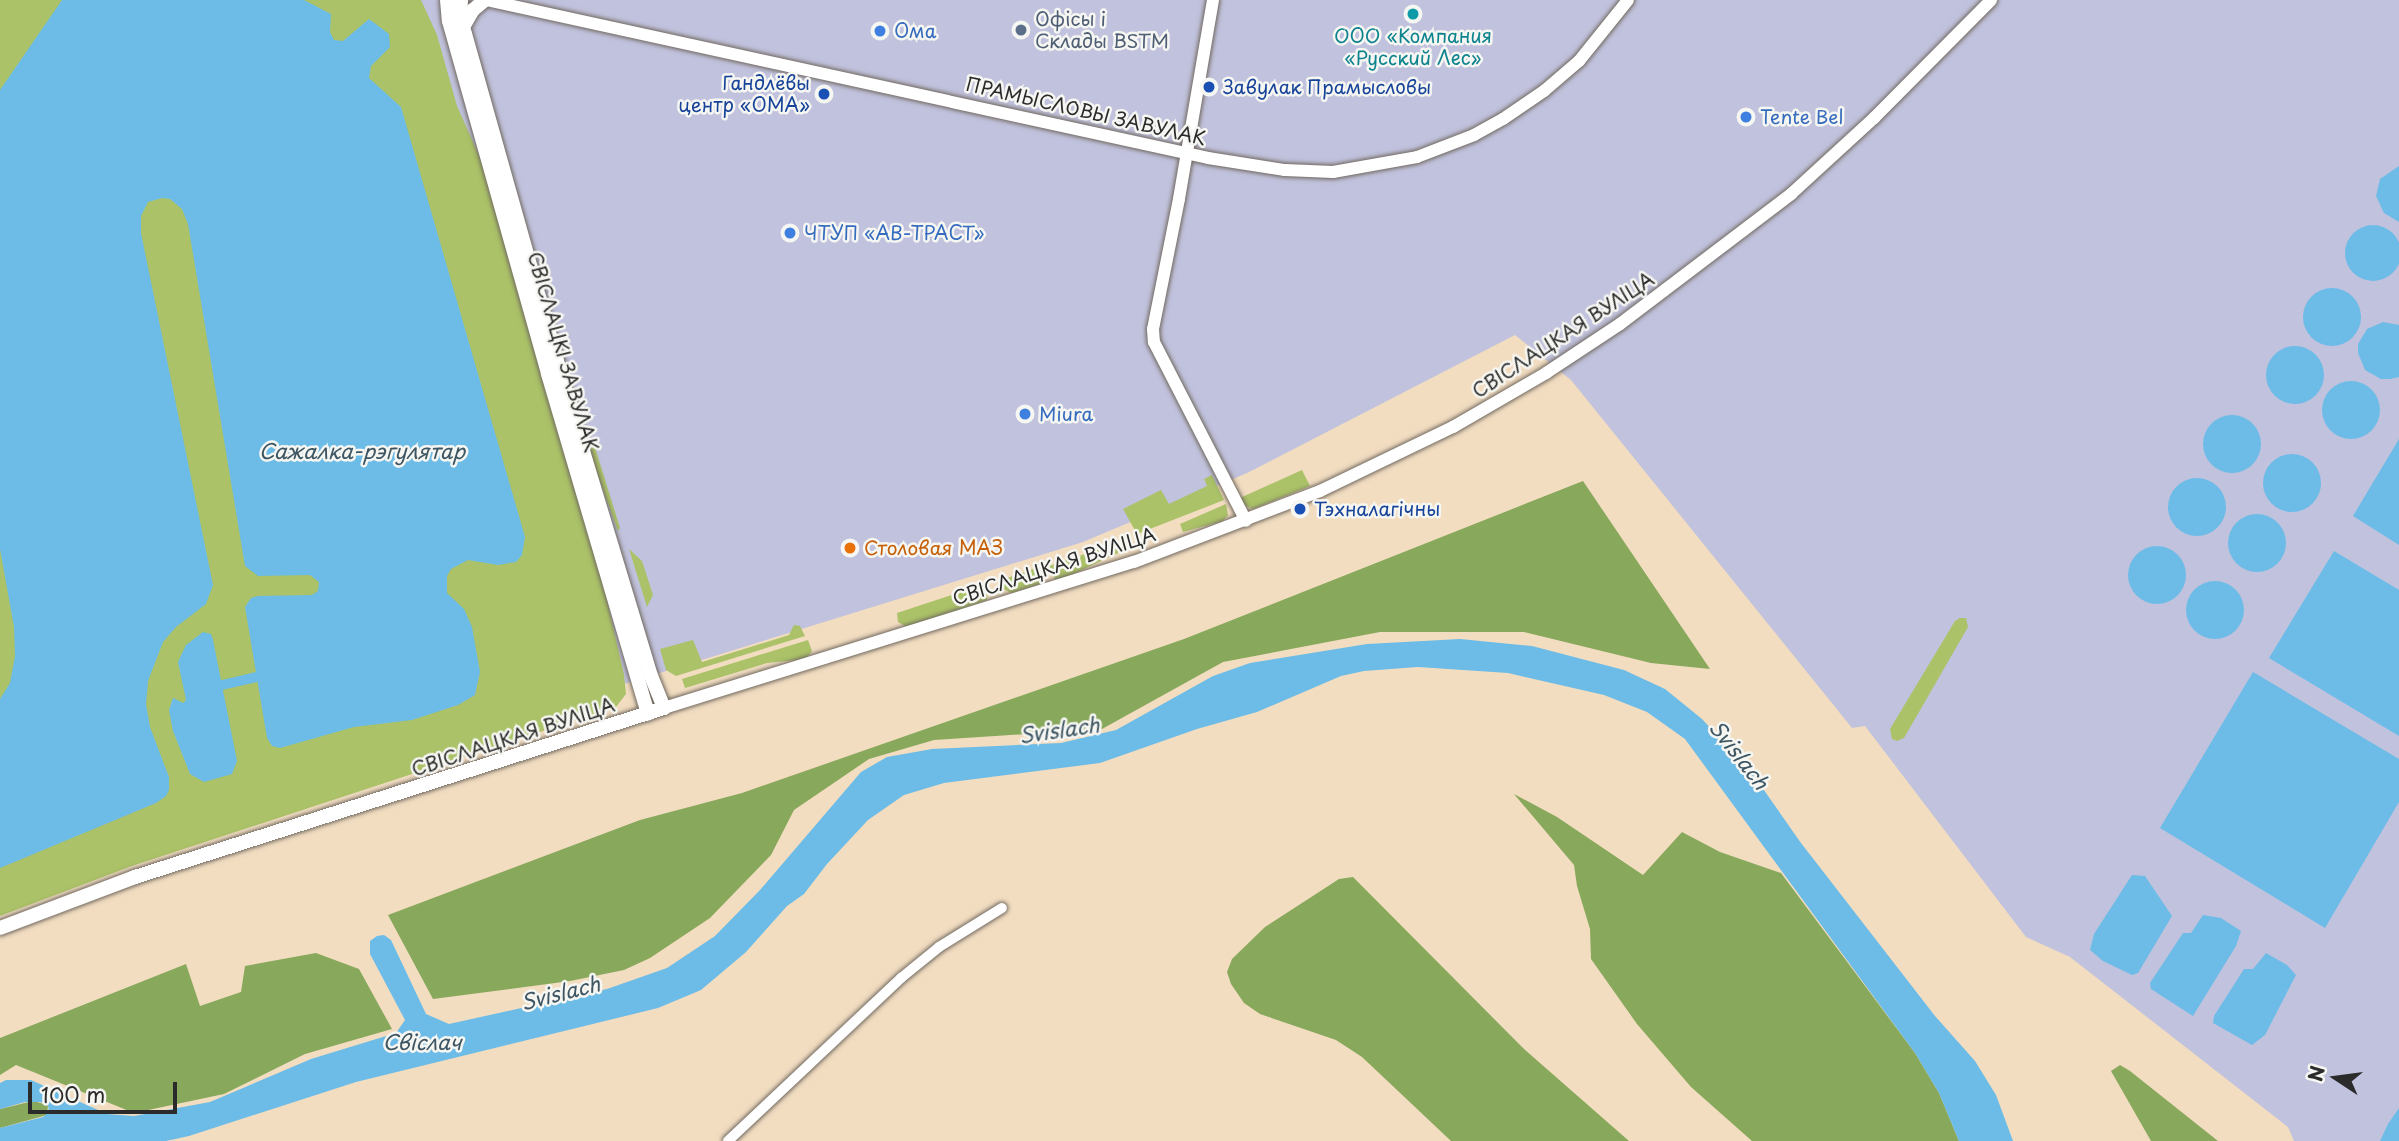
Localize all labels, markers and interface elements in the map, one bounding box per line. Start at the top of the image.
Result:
marker: ООО «Компания «Русский Лес» [1405,6,1421,22]
place label: Офісы і Склады BSTM [1035,8,1169,52]
place label: Ома [894,20,936,42]
marker: Офісы і Склады BSTM [1013,22,1029,38]
marker: Ома [872,23,888,39]
place label: ООО «Компания «Русский Лес» [1334,25,1492,69]
place label: Гандлёвы центр «ОМА» [678,72,810,116]
street label: ПРАМЫСЛОВЫ ЗАВУЛАК [964,72,1208,150]
place label: Завулак Прамысловы [1223,76,1432,98]
marker: Завулак Прамысловы [1201,79,1217,95]
marker: Гандлёвы центр «ОМА» [816,86,832,102]
place label: Tente Bel [1760,106,1844,128]
marker: Tente Bel [1738,109,1754,125]
place label: ЧТУП «АВ-ТРАСТ» [804,222,984,244]
marker: ЧТУП «АВ-ТРАСТ» [782,225,798,241]
street label: СВІСЛАЦКІ ЗАВУЛАК [523,248,603,456]
street label: СВІСЛАЦКАЯ ВУЛІЦА [1467,267,1659,403]
place label: Miura [1039,403,1093,425]
marker: Miura [1017,406,1033,422]
water label: Сажалка-рэгулятар [259,437,465,463]
place label: Тэхналагічны [1314,498,1440,520]
marker: Тэхналагічны [1292,501,1308,517]
street label: СВІСЛАЦКАЯ ВУЛІЦА [949,522,1159,610]
place label: Столовая МАЗ [864,537,1002,559]
marker: Столовая МАЗ [842,540,858,556]
street label: СВІСЛАЦКАЯ ВУЛІЦА [408,693,618,781]
water label: Svislach [1017,711,1101,747]
water label: Svislach [1705,714,1775,794]
water label: Svislach [518,970,602,1014]
water label: Свіслач [382,1028,462,1054]
north arrow [2301,1043,2371,1113]
text: N [2300,1063,2331,1084]
scale bar [32,1068,180,1112]
text: 100 m [41,1078,105,1110]

